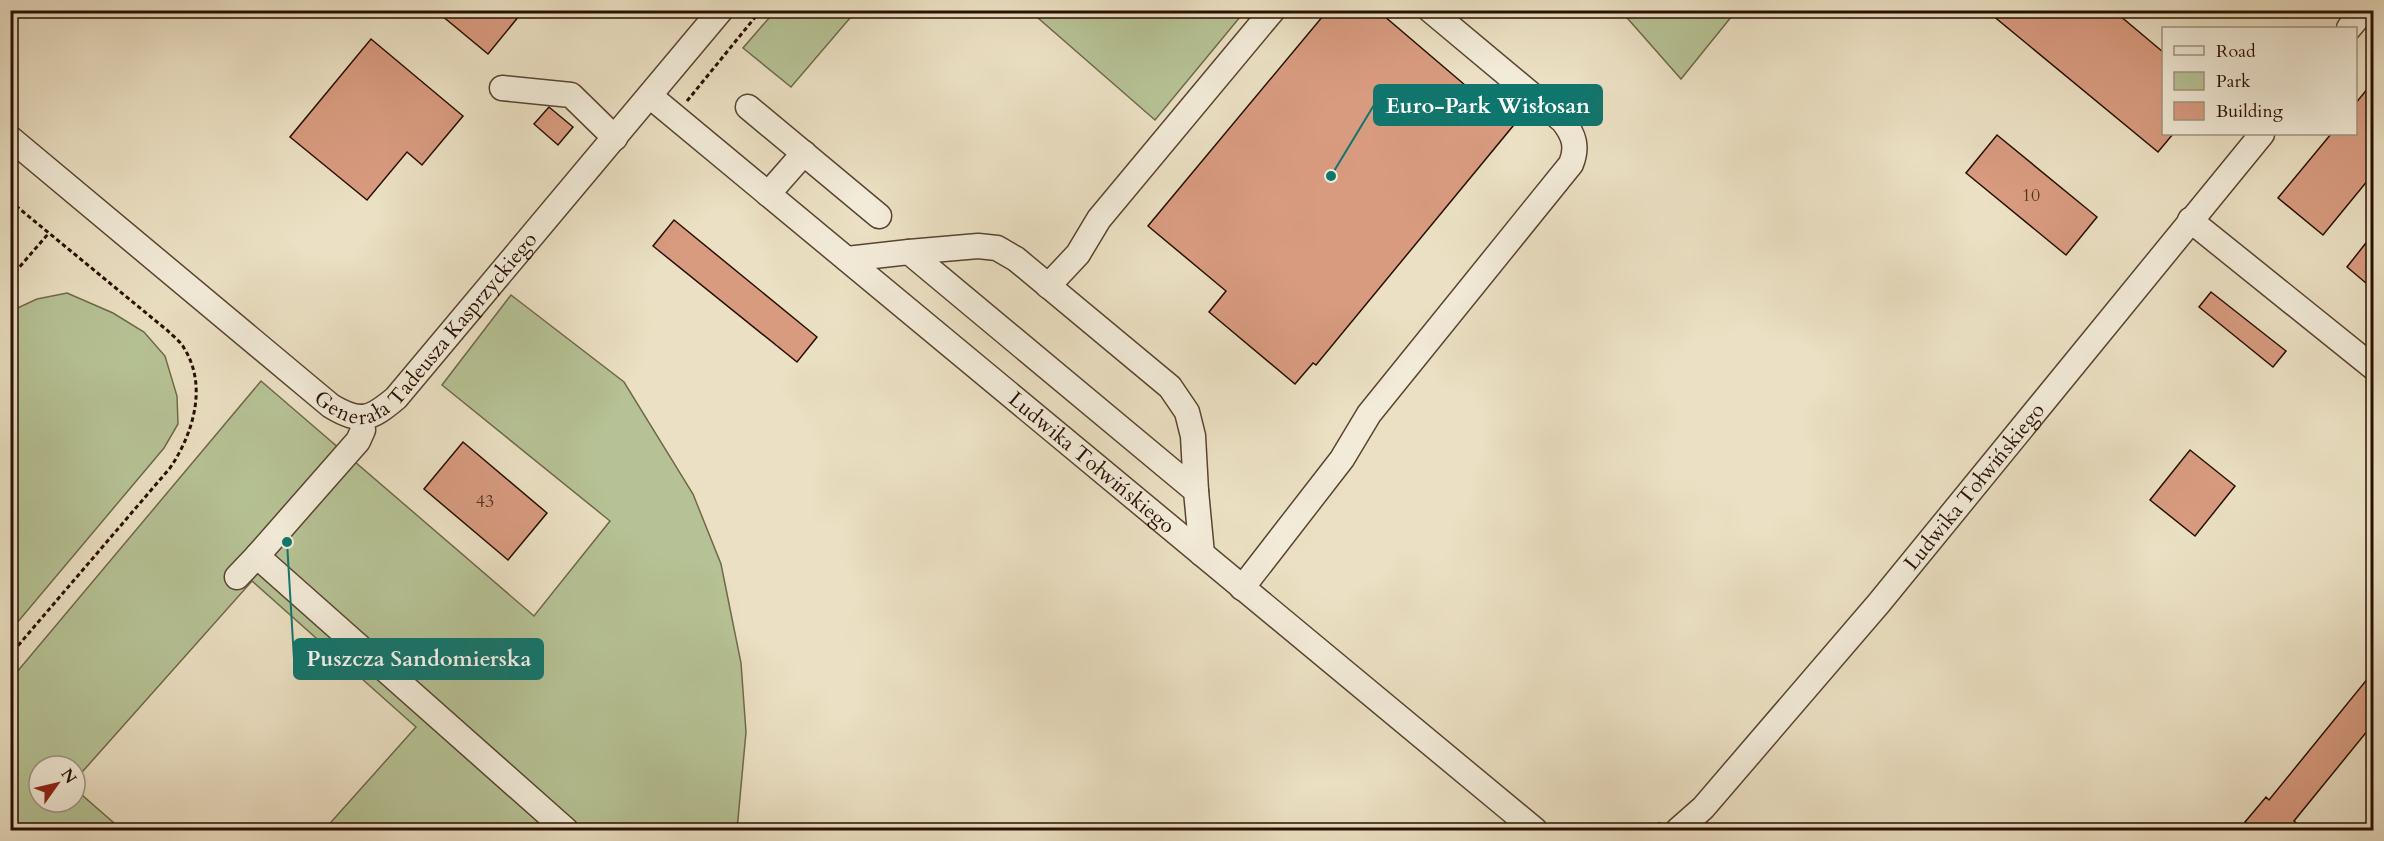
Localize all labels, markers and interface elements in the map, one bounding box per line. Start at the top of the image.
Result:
legend [2162,27,2357,135]
text: Road [2216,39,2256,64]
text: Park [2216,69,2251,94]
callout: Euro-Park Wisłosan [1374,85,1602,125]
text: Euro-Park Wisłosan [1386,91,1590,121]
text: Building [2216,99,2284,124]
house number: 10 [2022,183,2040,208]
street label: Generała Tadeusza Kasprzyckiego [308,226,544,432]
street label: Ludwika Tołwińskiego [1002,385,1181,540]
street label: Ludwika Tołwińskiego [1897,397,2052,577]
house number: 43 [476,489,494,514]
callout: Puszcza Sandomierska [294,639,543,679]
text: Puszcza Sandomierska [307,644,532,674]
north arrow [27,754,87,814]
text: N [56,764,82,788]

